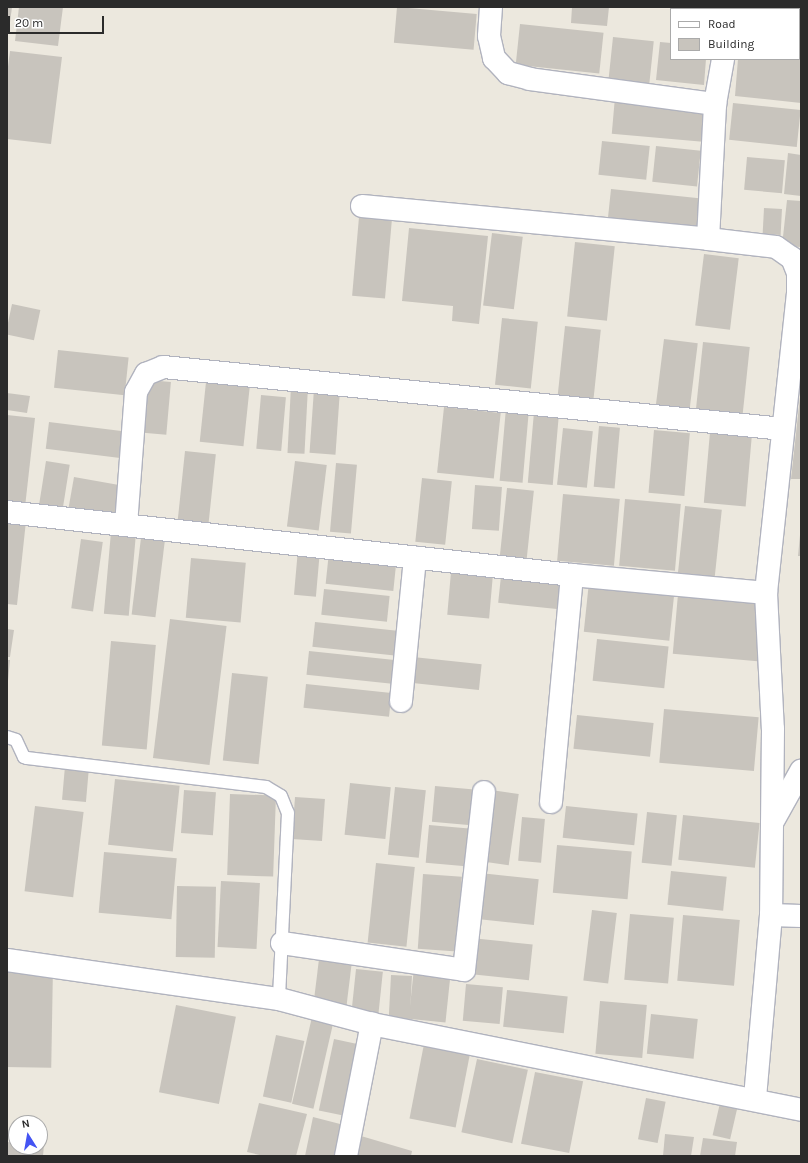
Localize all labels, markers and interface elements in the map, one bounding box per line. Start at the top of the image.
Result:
scale bar [10,8,106,34]
legend [670,8,800,60]
text: 20 m [15,16,43,30]
text: Road [708,17,736,31]
text: Building [708,37,754,51]
north arrow [8,1115,48,1155]
text: N [21,1117,31,1131]

